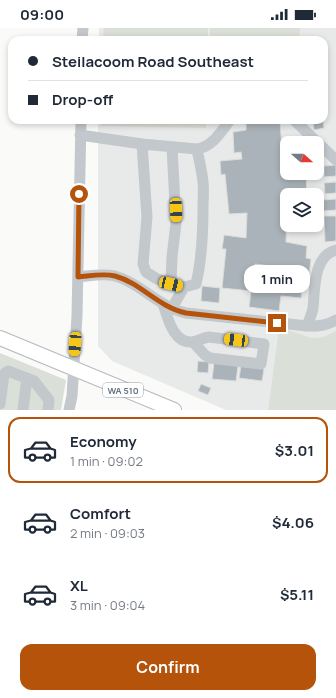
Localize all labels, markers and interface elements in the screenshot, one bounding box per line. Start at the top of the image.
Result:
text: 09:00 [20,4,64,25]
text: Steilacoom Road Southeast [52,51,254,72]
text: Drop-off [52,89,113,110]
north arrow [280,136,324,180]
map controls [280,136,324,232]
route start [70,185,88,203]
button: layers [280,188,324,232]
car [170,198,182,222]
callout: 1 min [244,265,310,293]
text: 1 min [261,270,293,288]
car [158,275,184,293]
route end [268,314,286,332]
car [68,332,82,356]
car [223,333,249,347]
road number: WA 510 [103,383,143,397]
text: Economy [70,431,137,452]
icon: car [22,432,58,468]
text: $3.01 [275,440,314,461]
text: 1 min · 09:02 [70,452,143,470]
text: Comfort [70,503,131,524]
icon: car [22,504,58,540]
text: $4.06 [272,512,314,533]
text: 2 min · 09:03 [70,524,145,542]
text: XL [70,575,88,596]
icon: car [22,576,58,612]
text: $5.11 [280,584,314,605]
text: 3 min · 09:04 [70,596,145,614]
button: Confirm [20,644,316,690]

